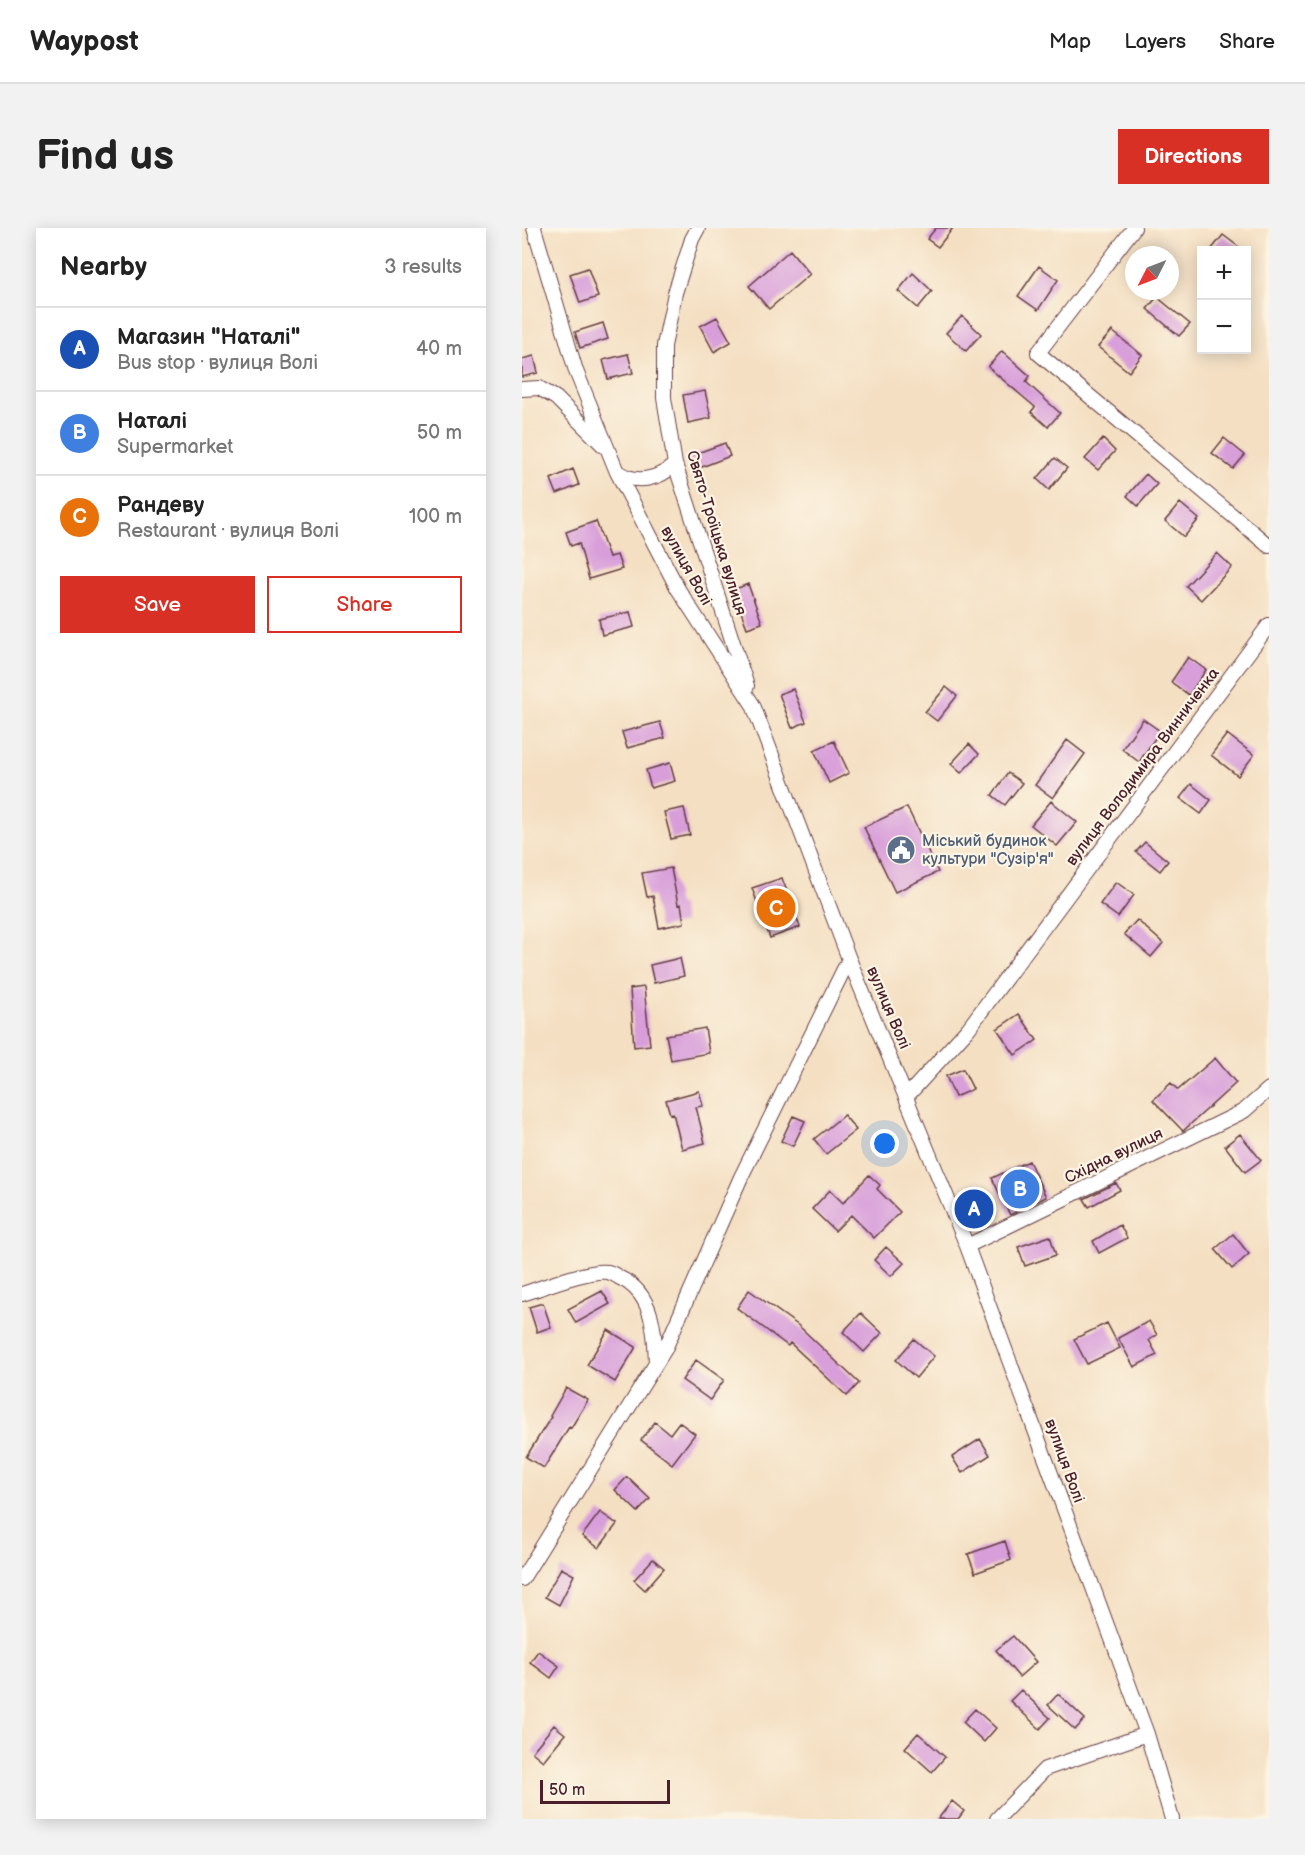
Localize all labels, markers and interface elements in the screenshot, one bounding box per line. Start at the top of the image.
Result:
text: Waypost [30,25,139,58]
text: Map [1049,29,1091,54]
text: Layers [1124,29,1186,54]
text: Share [1219,29,1275,54]
button: Directions [1118,129,1269,184]
text: Find us [36,131,174,182]
north arrow [1125,246,1179,300]
map controls [1197,246,1251,354]
button: + [1197,246,1251,300]
text: Nearby [60,252,147,283]
text: 3 results [384,255,462,279]
button: − [1197,300,1251,354]
text: Магазин "Наталі" [117,324,300,351]
text: A [73,337,86,361]
text: 40 m [416,337,462,361]
text: Bus stop · вулиця Волі [117,351,318,375]
text: Наталі [117,408,187,435]
text: B [72,421,87,445]
text: 50 m [417,421,462,445]
text: Supermarket [117,435,233,459]
street label: Свято-Троїцька вулиця [682,448,750,618]
text: Рандеву [117,492,204,519]
text: C [72,505,87,529]
text: 100 m [409,505,462,529]
text: Restaurant · вулиця Волі [117,519,339,543]
street label: вулиця Волі [656,523,716,609]
button: Save [60,576,255,633]
button: Share [267,576,462,633]
street label: вулиця Володимира Винниченка [1062,664,1224,870]
place label: Міський будинок культури "Сузір'я" [922,832,1054,869]
public building icon: Міський будинок культури "Сузір'я" [885,834,917,866]
pin: C [756,886,796,930]
street label: вулиця Волі [862,964,914,1052]
street label: Східна вулиця [1062,1124,1166,1188]
your location [870,1129,899,1158]
pin: B [1000,1166,1040,1212]
pin: A [954,1186,994,1232]
street label: вулиця Волі [1040,1417,1088,1505]
scale bar [540,1777,670,1804]
text: 50 m [549,1781,585,1800]

